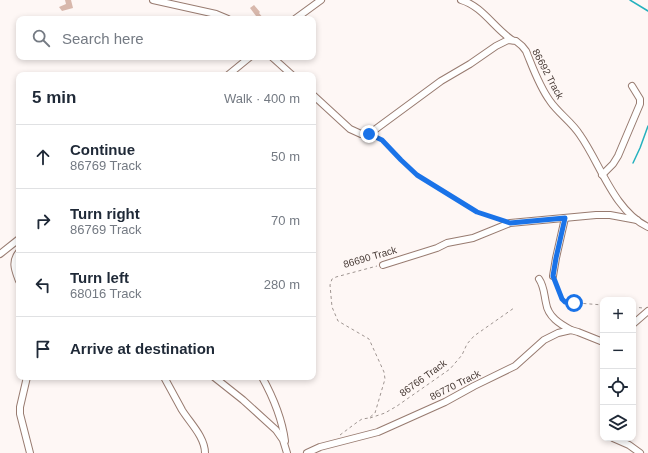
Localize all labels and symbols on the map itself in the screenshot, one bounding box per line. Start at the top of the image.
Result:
street label: 86692 Track [530,47,566,102]
route end [360,125,378,143]
street label: 86690 Track [342,244,399,270]
route start [565,294,583,312]
street label: 86766 Track [398,357,449,399]
street label: 86770 Track [428,367,483,402]

